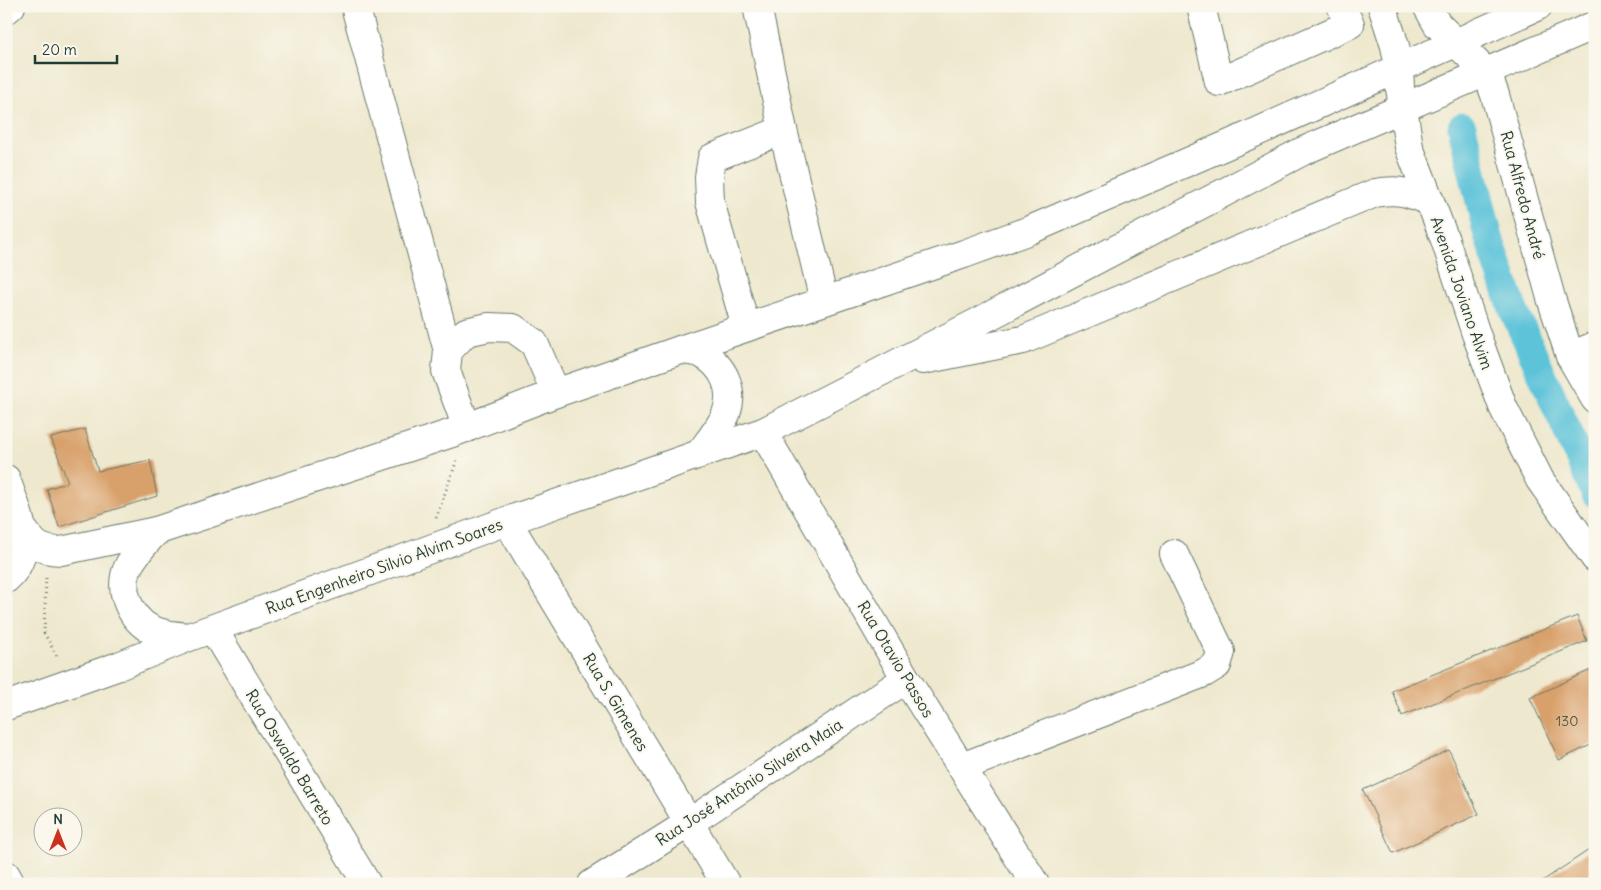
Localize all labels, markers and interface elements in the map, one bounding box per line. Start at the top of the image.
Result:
scale bar [35,32,118,64]
text: 20 m [42,40,77,59]
street label: Rua Alfredo André [1496,129,1550,261]
street label: Avenida Joviano Alvim [1426,214,1498,372]
street label: Rua Engenheiro Silvio Alvim Soares [263,514,505,618]
street label: Rua Otavio Passos [853,597,939,721]
street label: Rua S. Gimenes [579,649,653,755]
street label: Rua Oswaldo Barreto [242,686,338,828]
house number: 130 [1556,712,1578,730]
street label: Rua José Antônio Silveira Maia [652,714,846,850]
north arrow [32,808,82,858]
text: N [53,810,63,828]

